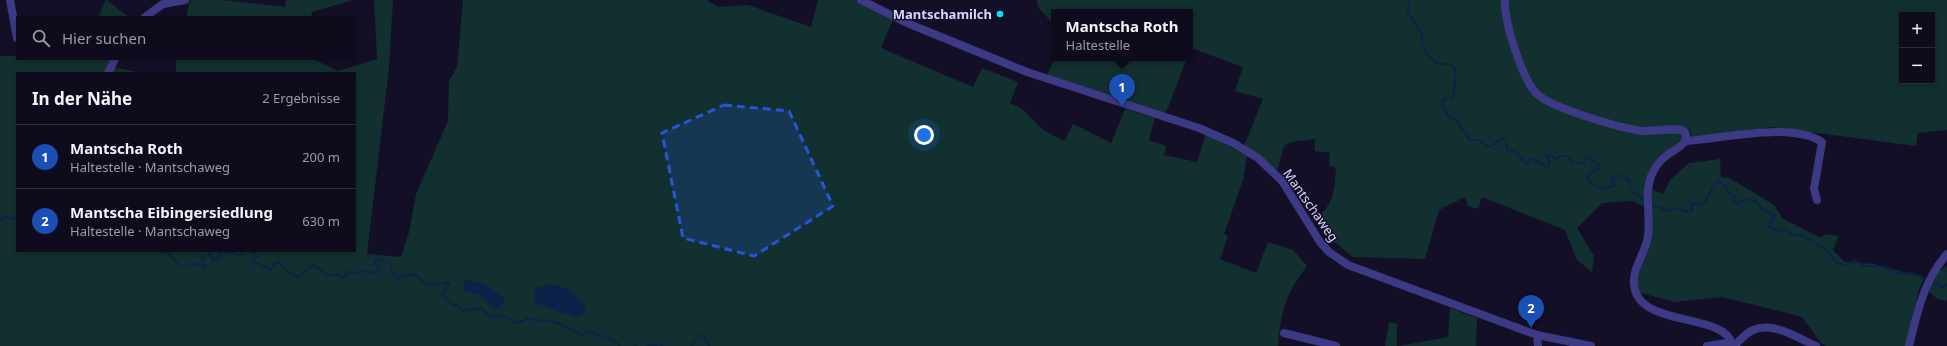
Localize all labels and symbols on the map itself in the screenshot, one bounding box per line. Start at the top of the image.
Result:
place label: Mantschamilch [893,5,992,23]
marker: Mantschamilch [995,9,1005,19]
pin: 1 [1109,74,1135,107]
your location [914,125,934,145]
street label: Mantschaweg [1279,165,1343,245]
pin: 2 [1518,295,1544,328]

